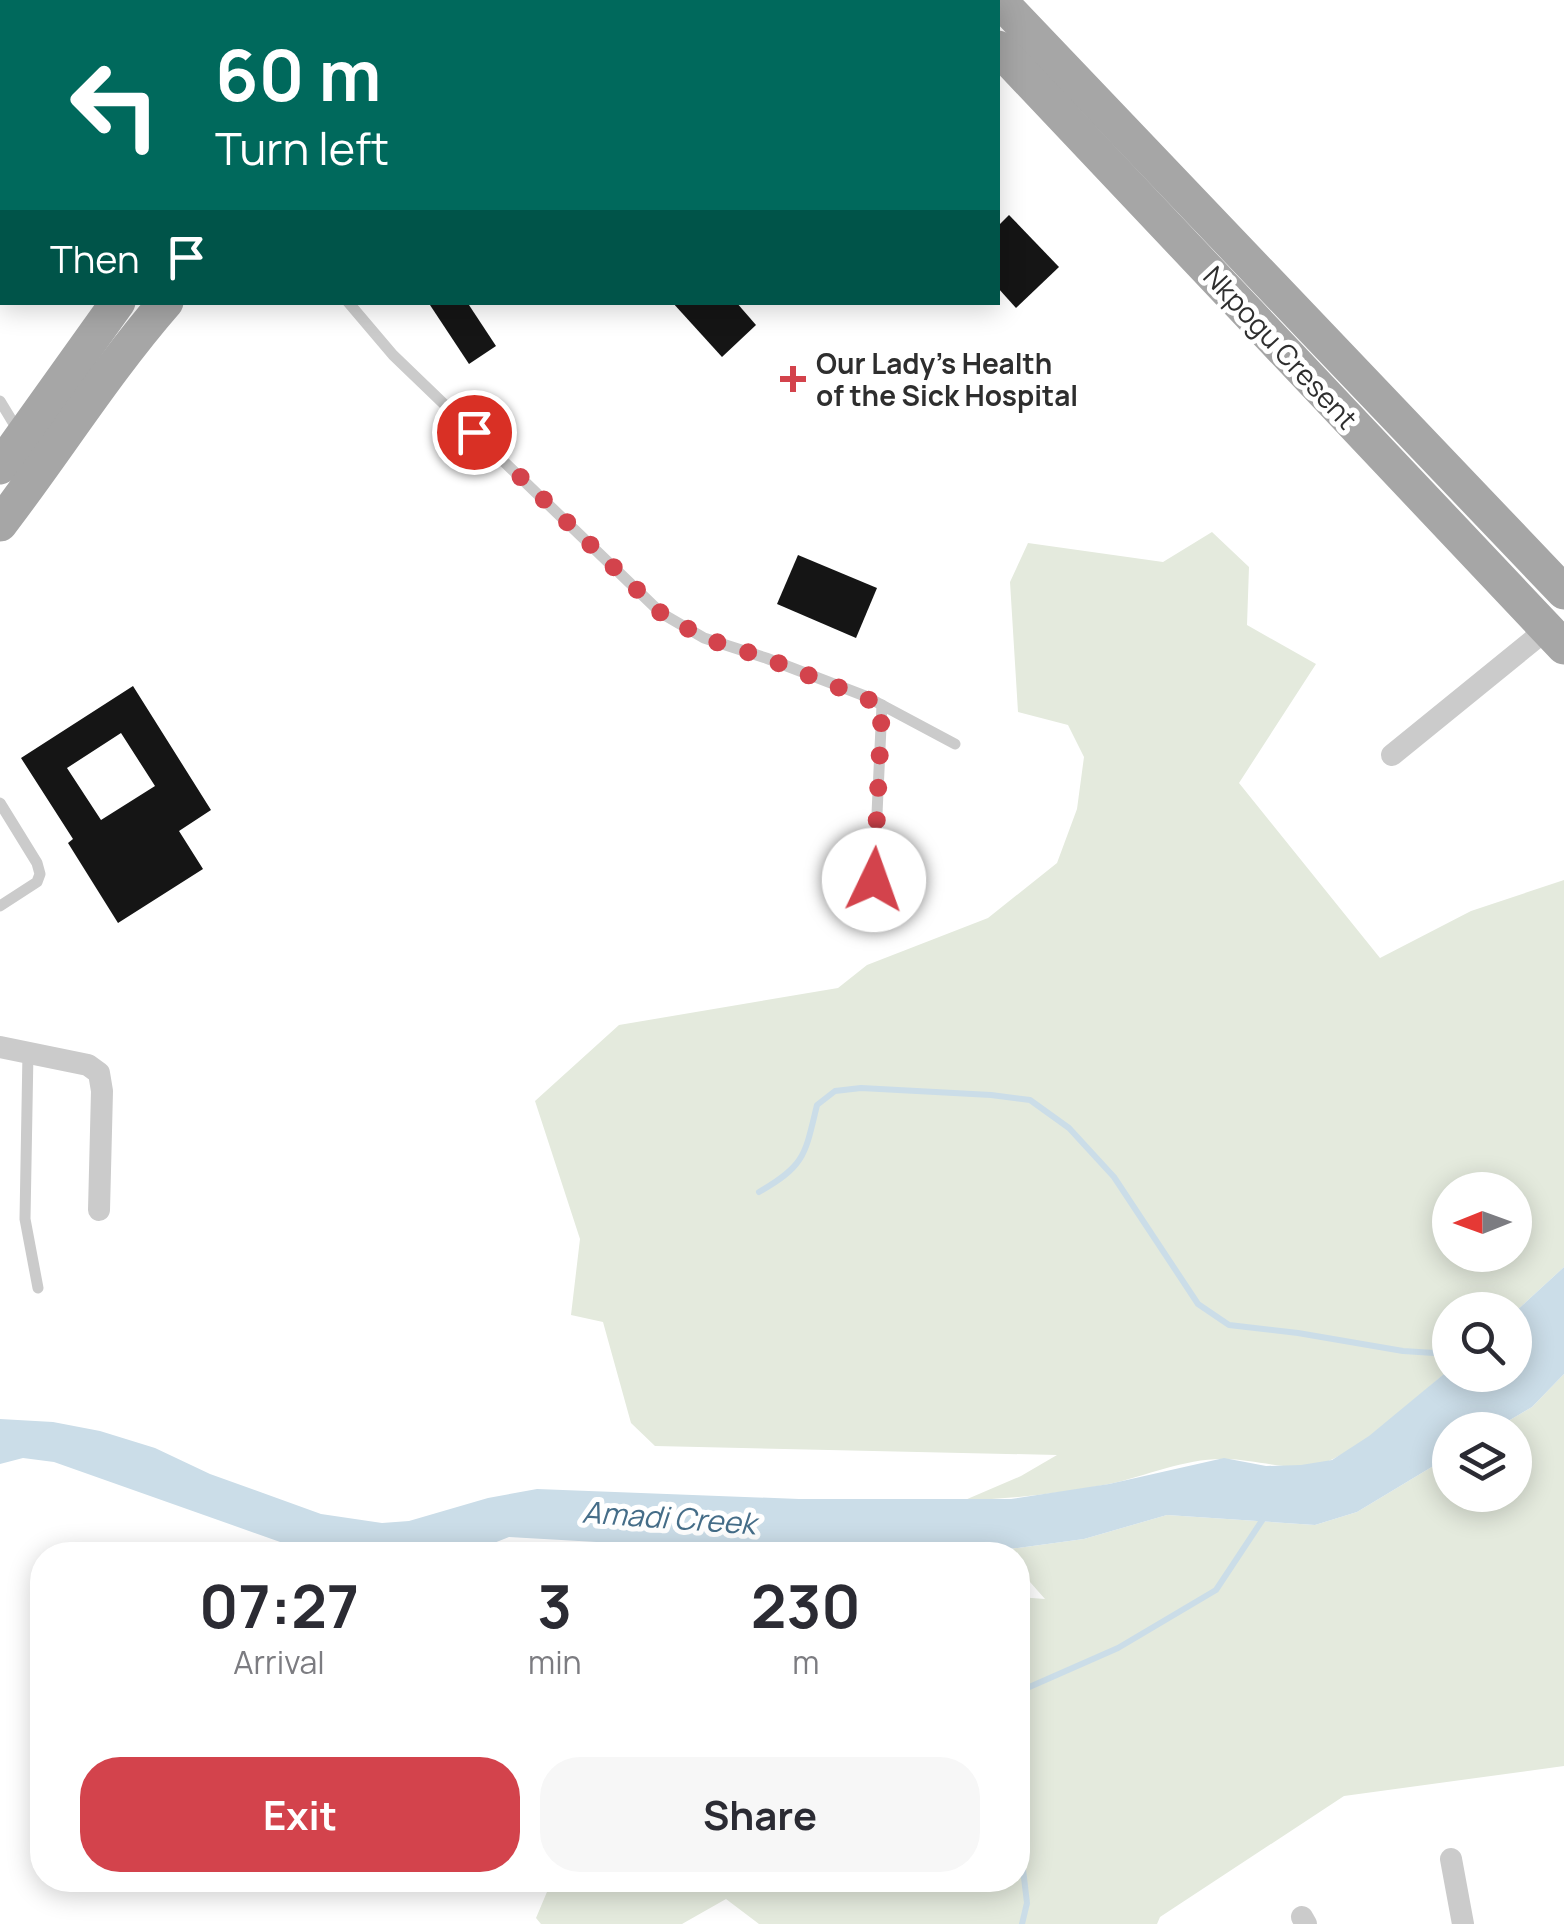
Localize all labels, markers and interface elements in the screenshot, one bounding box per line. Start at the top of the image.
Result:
text: 60 m [215,26,382,122]
icon: left [50,40,180,170]
text: Turn left [215,117,389,179]
icon: arrive [159,230,214,285]
text: Then [50,232,139,284]
street label: Nkpogu Cresent [1196,257,1366,437]
place label: Our Lady's Health of the Sick Hospital [816,344,1078,414]
marker: Our Lady's Health of the Sick Hospital [780,366,806,392]
pin [432,390,517,475]
icon: arrive [447,405,502,460]
position arrow [822,828,926,932]
north arrow [1432,1172,1532,1272]
map controls [1432,1172,1532,1512]
button: search [1432,1292,1532,1392]
button: layers [1432,1412,1532,1512]
water label: Amadi Creek [581,1490,761,1544]
text: 07:27 [199,1564,359,1646]
text: 3 [537,1564,572,1646]
text: 230 [751,1564,861,1646]
text: Arrival [233,1640,325,1684]
text: min [528,1640,582,1684]
text: m [792,1640,819,1684]
button: Exit [80,1757,520,1872]
button: Share [540,1757,980,1872]

